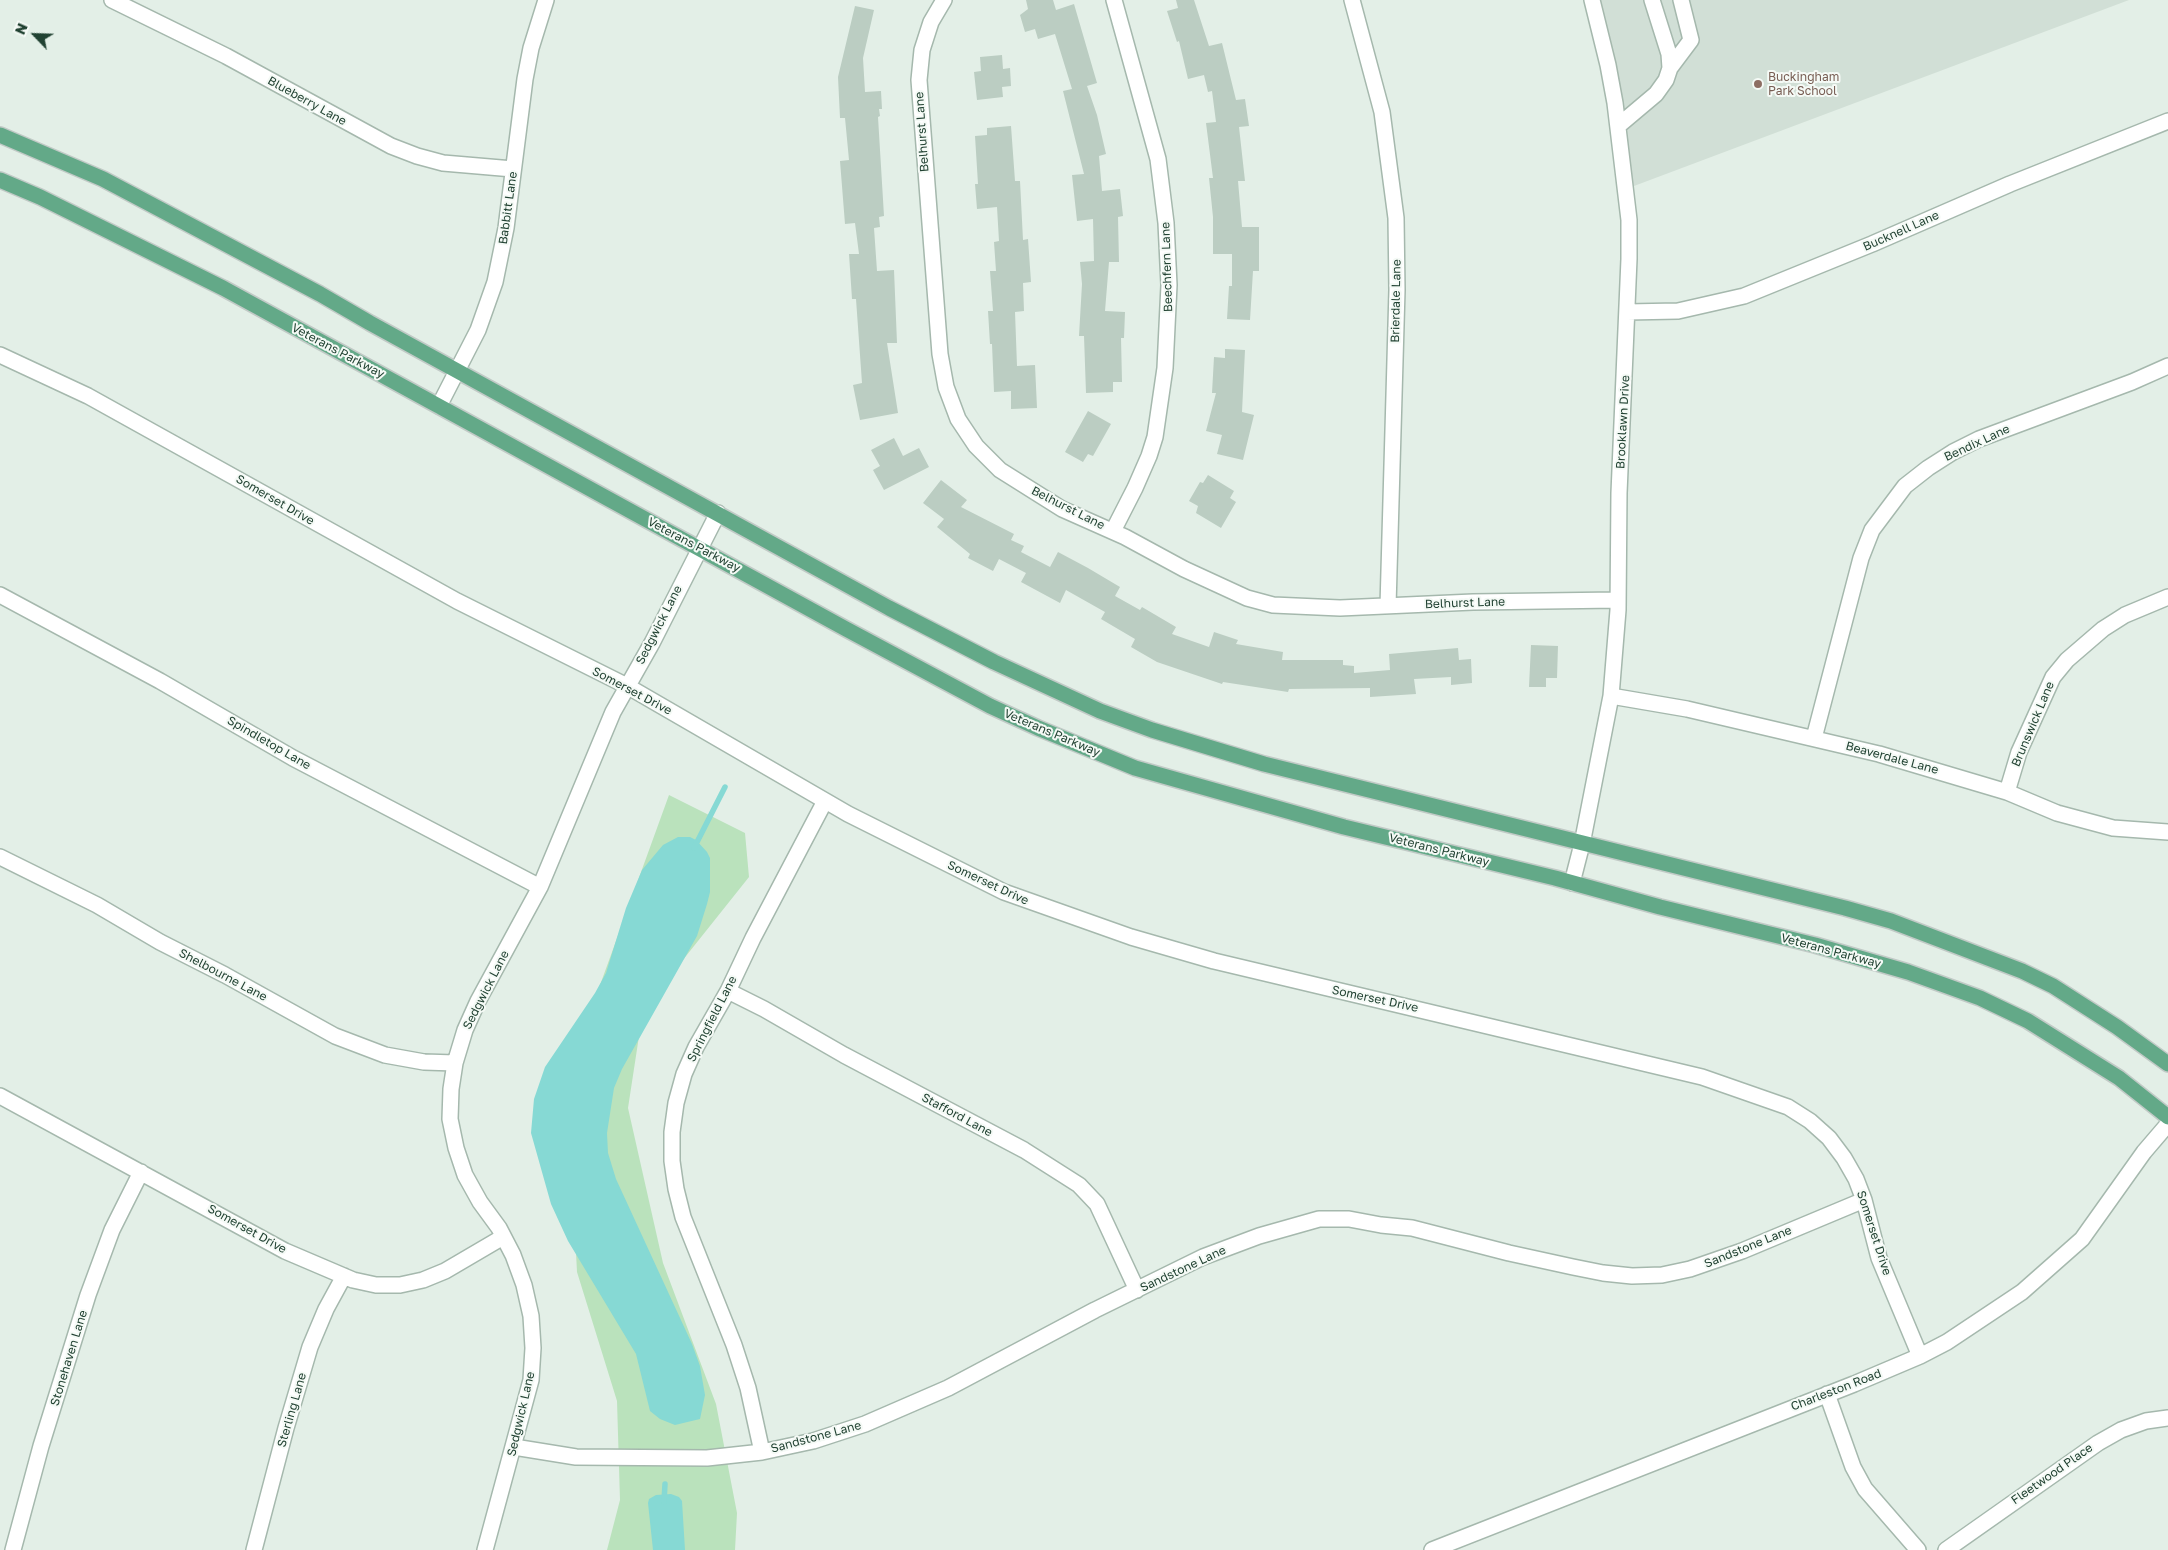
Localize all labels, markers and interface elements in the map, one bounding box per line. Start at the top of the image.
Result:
north arrow [10,10,60,60]
text: N [11,20,31,37]
place label: Buckingham Park School [1768,70,1839,98]
street label: Blueberry Lane [265,73,349,129]
marker: Buckingham Park School [1752,78,1764,90]
street label: Belhurst Lane [912,91,932,173]
street label: Babbitt Lane [496,171,520,245]
street label: Bucknell Lane [1861,208,1941,254]
street label: Beechfern Lane [1158,222,1176,312]
street label: Brierdale Lane [1388,259,1404,343]
street label: Veterans Parkway [289,320,387,382]
street label: Brooklawn Drive [1613,375,1633,469]
street label: Bendix Lane [1942,422,2012,464]
street label: Somerset Drive [233,472,317,528]
street label: Belhurst Lane [1029,483,1107,533]
street label: Veterans Parkway [645,514,743,576]
street label: Sedgwick Lane [633,583,685,667]
street label: Belhurst Lane [1425,594,1505,612]
street label: Somerset Drive [590,664,674,718]
street label: Brunswick Lane [2009,679,2057,769]
street label: Veterans Parkway [1002,706,1102,760]
street label: Spindletop Lane [225,713,313,773]
street label: Beaverdale Lane [1844,739,1940,777]
street label: Veterans Parkway [1387,831,1491,869]
street label: Somerset Drive [945,858,1031,908]
street label: Veterans Parkway [1779,931,1883,971]
street label: Shelbourne Lane [176,946,270,1004]
street label: Sedgwick Lane [460,948,512,1032]
street label: Springfield Lane [684,974,740,1064]
street label: Somerset Drive [1330,983,1420,1015]
street label: Stafford Lane [919,1090,995,1140]
street label: Somerset Drive [1854,1189,1894,1277]
street label: Somerset Drive [205,1201,289,1257]
street label: Sandstone Lane [1702,1223,1794,1271]
street label: Sandstone Lane [1138,1243,1228,1295]
street label: Stonehaven Lane [48,1308,90,1408]
street label: Charleston Road [1789,1366,1883,1414]
street label: Sedgwick Lane [504,1370,538,1458]
street label: Sterling Lane [274,1371,310,1449]
street label: Sandstone Lane [769,1418,863,1456]
street label: Fleetwood Place [2009,1441,2095,1507]

